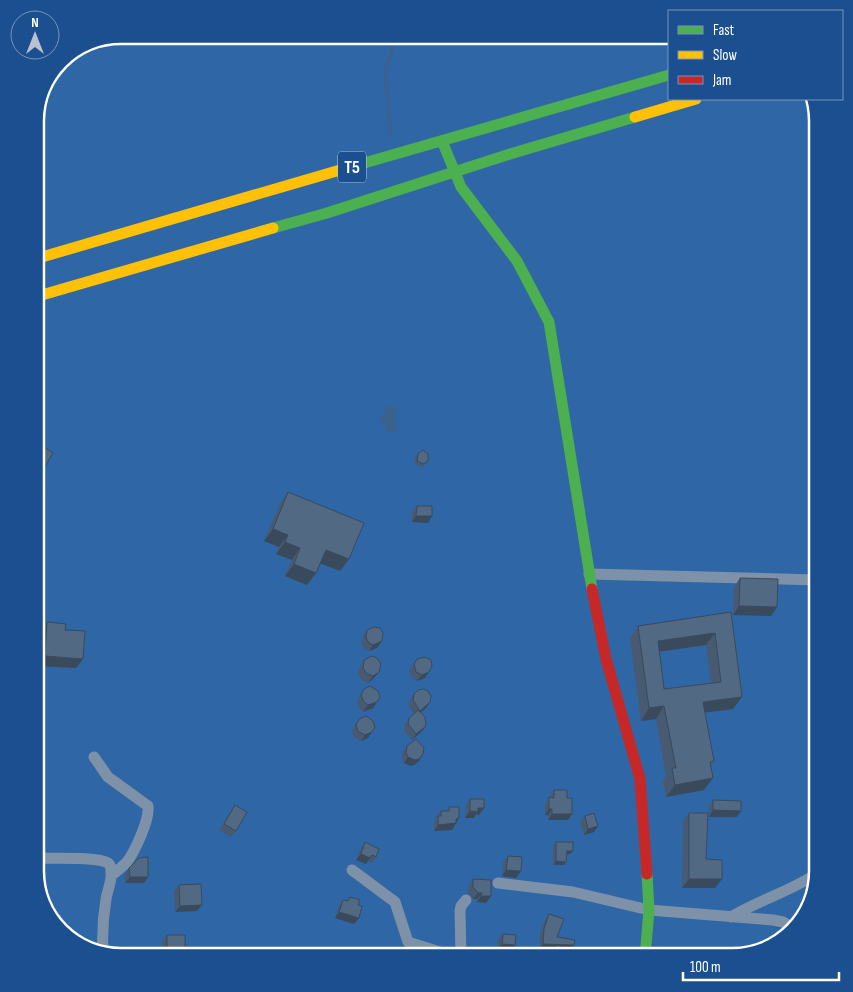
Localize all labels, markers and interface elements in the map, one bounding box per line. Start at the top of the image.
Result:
north arrow [10,10,60,60]
legend [668,10,843,100]
text: N [31,14,39,31]
text: Fast [713,21,735,40]
text: Slow [713,46,737,65]
text: Jam [712,71,731,90]
road number: T5 [338,152,366,182]
scale bar [683,950,839,982]
text: 100 m [690,958,721,977]

